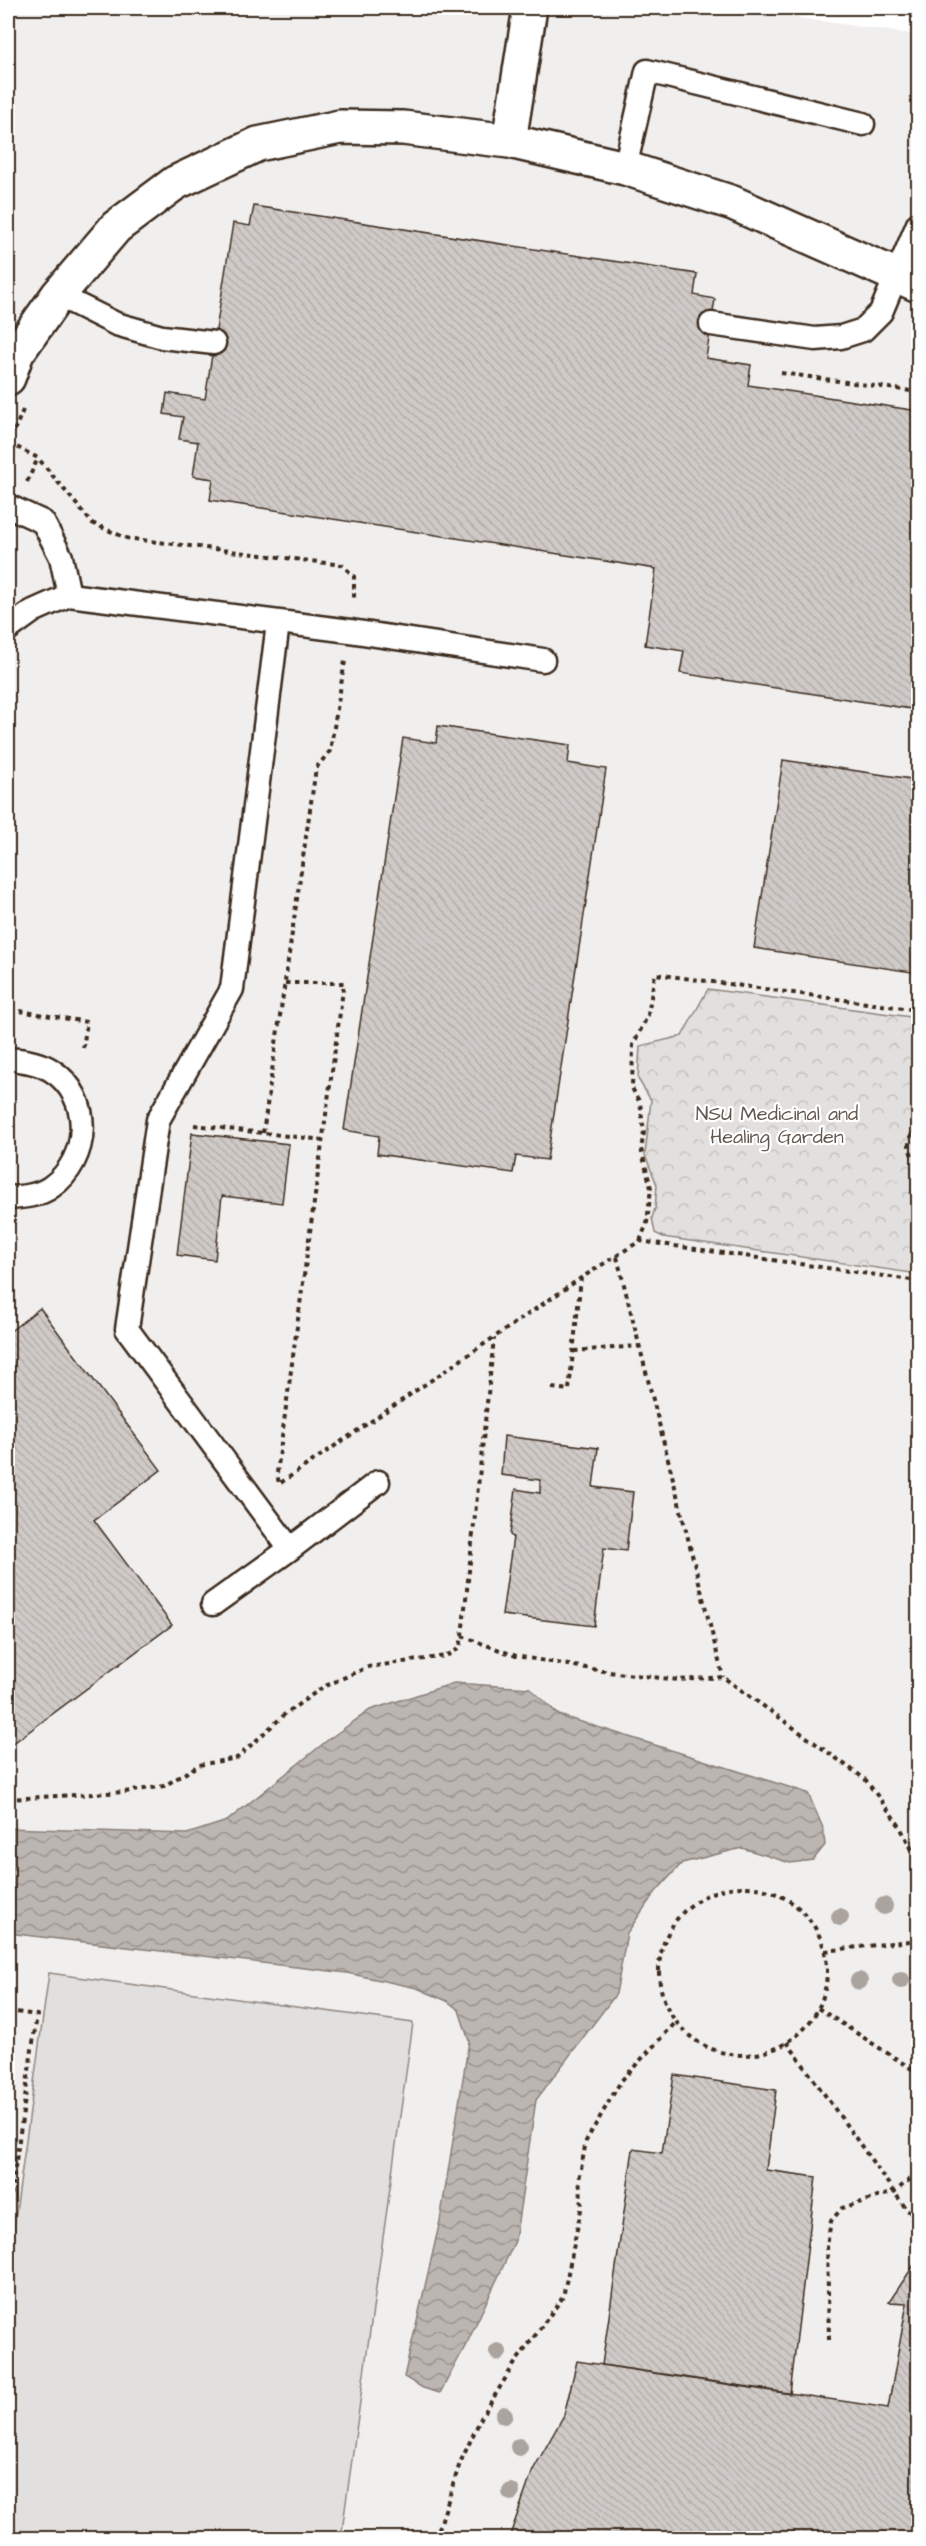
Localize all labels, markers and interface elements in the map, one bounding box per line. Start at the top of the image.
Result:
park label: NSU Medicinal and Healing Garden [696,1100,858,1152]

